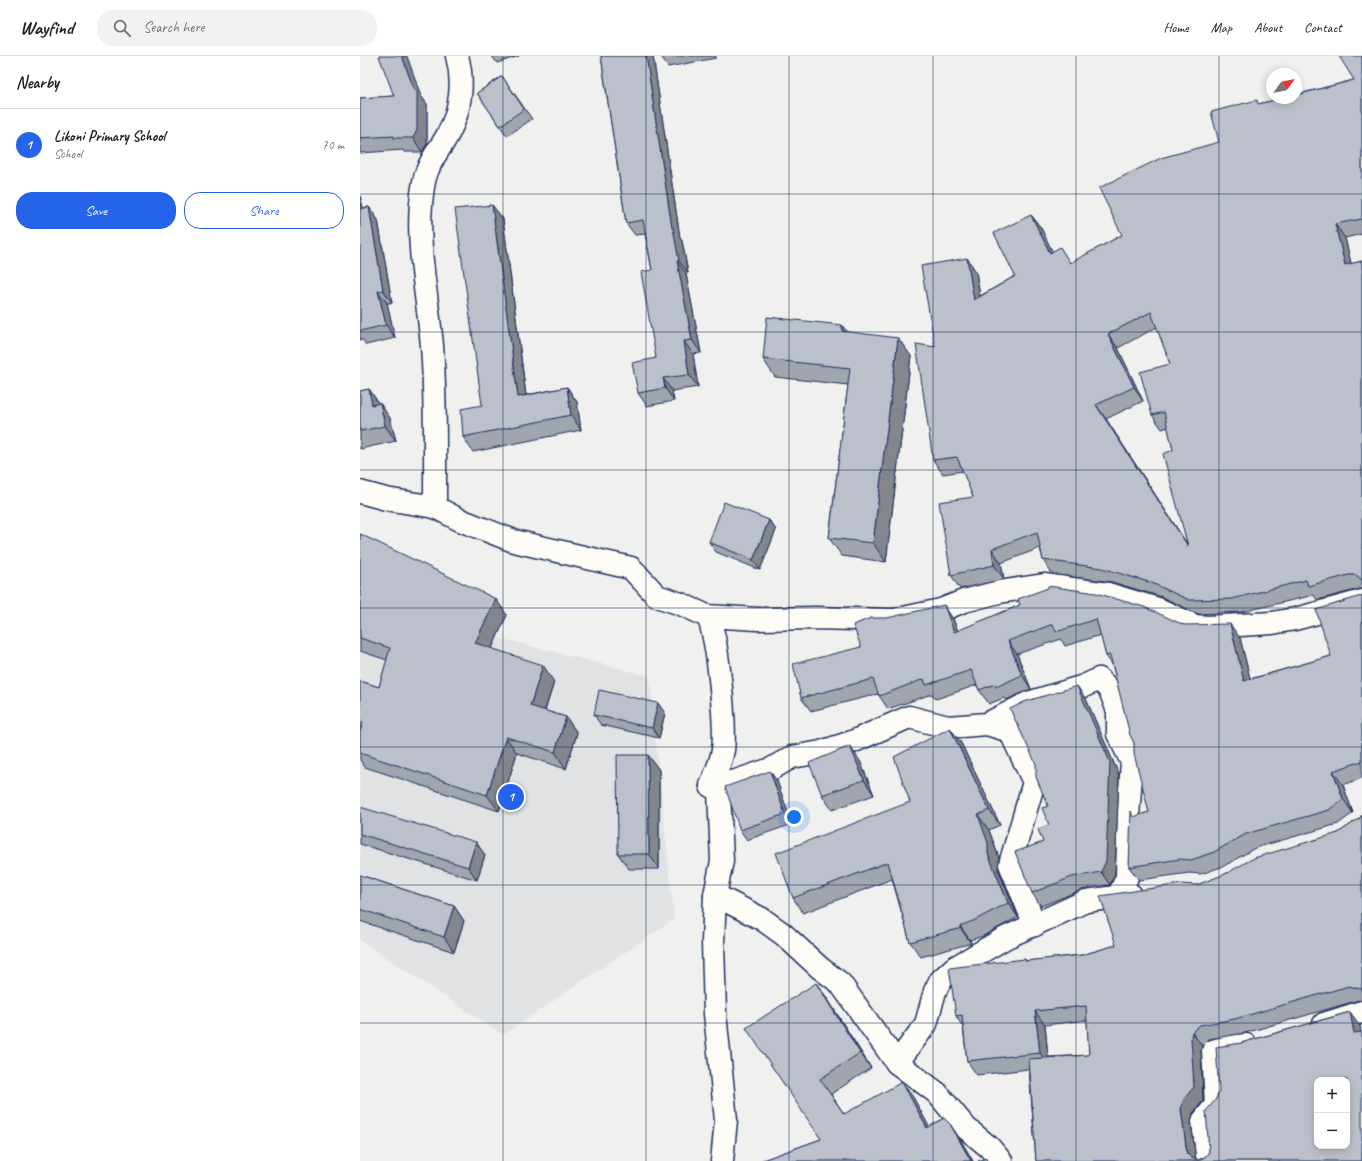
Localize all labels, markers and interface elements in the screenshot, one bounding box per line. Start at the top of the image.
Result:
search box [97,10,377,46]
text: Wayfind [20,16,73,40]
icon: search [111,17,133,39]
text: Search here [143,18,204,37]
text: Home [1163,19,1189,36]
text: Map [1211,19,1232,36]
text: About [1254,19,1282,36]
text: Contact [1304,19,1342,36]
north arrow [1266,68,1302,104]
text: Nearby [16,72,59,93]
text: Likoni Primary School [54,127,165,146]
text: 1 [26,137,32,153]
text: 70 m [322,137,344,153]
text: School [54,146,82,162]
button: Save [16,192,176,229]
button: Share [184,192,344,229]
pin: 1 [498,782,524,812]
your location [784,807,804,827]
map controls [1314,1077,1350,1149]
button: + [1314,1077,1350,1113]
button: − [1314,1113,1350,1149]

